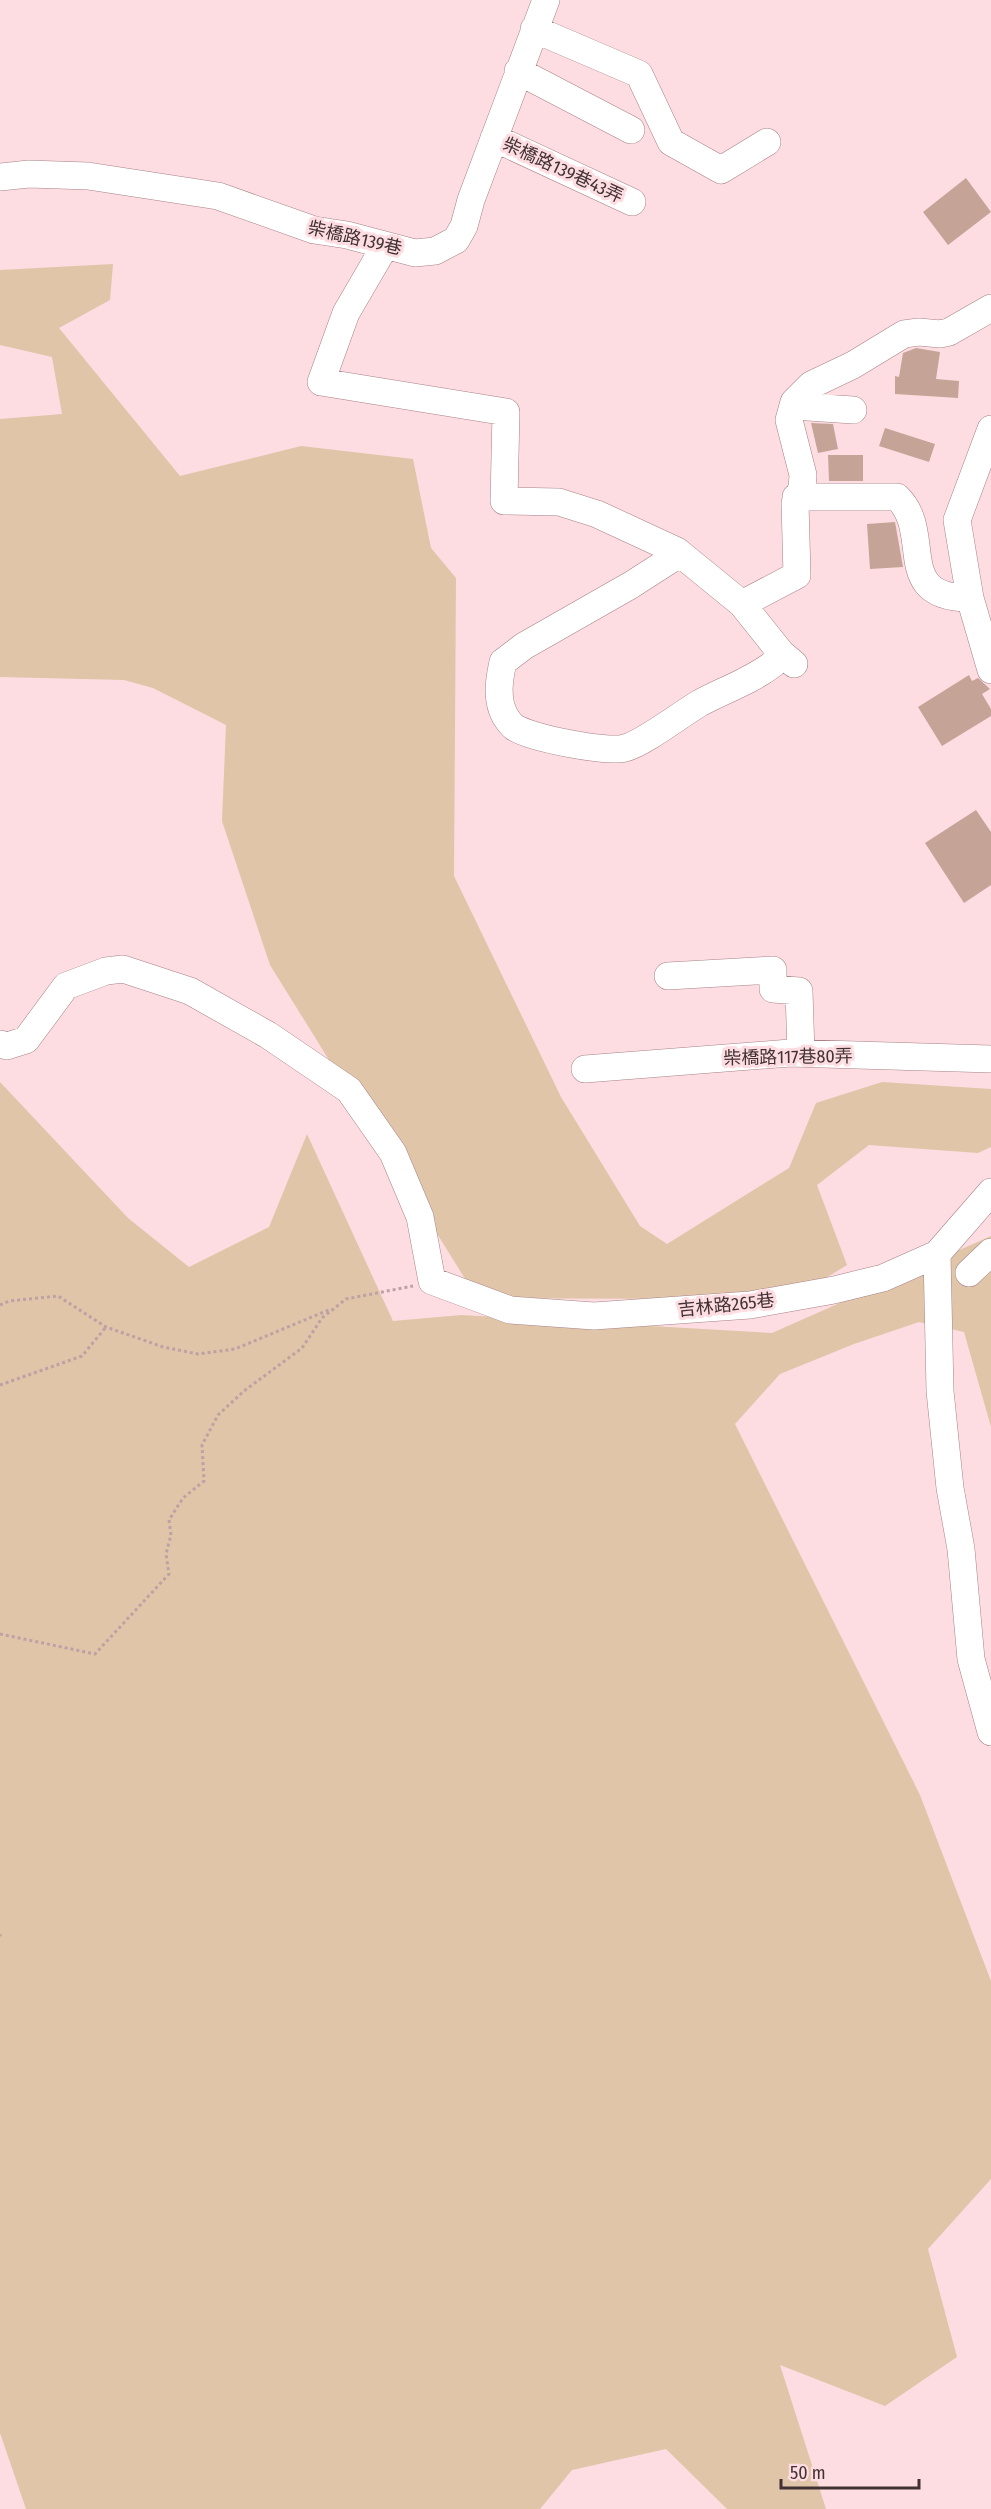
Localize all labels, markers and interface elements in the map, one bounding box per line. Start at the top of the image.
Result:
street label: 柴橋路139巷43弄 [499,133,627,207]
street label: 柴橋路139巷 [306,217,404,259]
street label: 柴橋路117巷80弄 [723,1045,853,1069]
street label: 吉林路265巷 [677,1289,775,1321]
scale bar [781,2452,919,2490]
text: 50 m [790,2462,826,2484]

